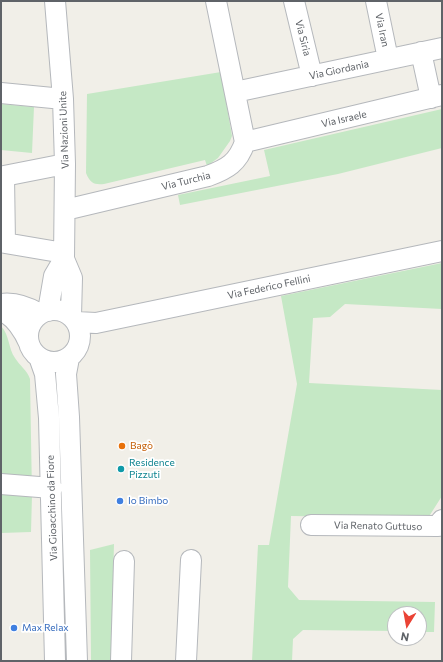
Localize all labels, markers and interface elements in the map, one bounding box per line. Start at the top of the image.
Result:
street label: Via Iran [373,12,391,48]
street label: Via Siria [293,19,313,57]
street label: Via Giordania [308,58,370,82]
street label: Via Nazioni Unite [57,91,71,169]
street label: Via Israele [320,108,368,130]
street label: Via Turchia [160,169,212,193]
street label: Via Federico Fellini [226,272,312,302]
place label: Bagò [130,440,153,452]
marker: Bagò [117,441,127,451]
street label: Via Gioacchino da Fiore [44,455,60,561]
place label: Residence Pizzuti [129,457,175,480]
marker: Residence Pizzuti [116,464,126,474]
place label: Io Bimbo [128,495,168,507]
marker: Io Bimbo [115,496,125,506]
street label: Via Renato Guttuso [334,519,422,533]
north arrow [387,606,427,646]
place label: Max Relax [22,622,69,634]
marker: Max Relax [9,623,19,633]
text: N [400,630,410,644]

